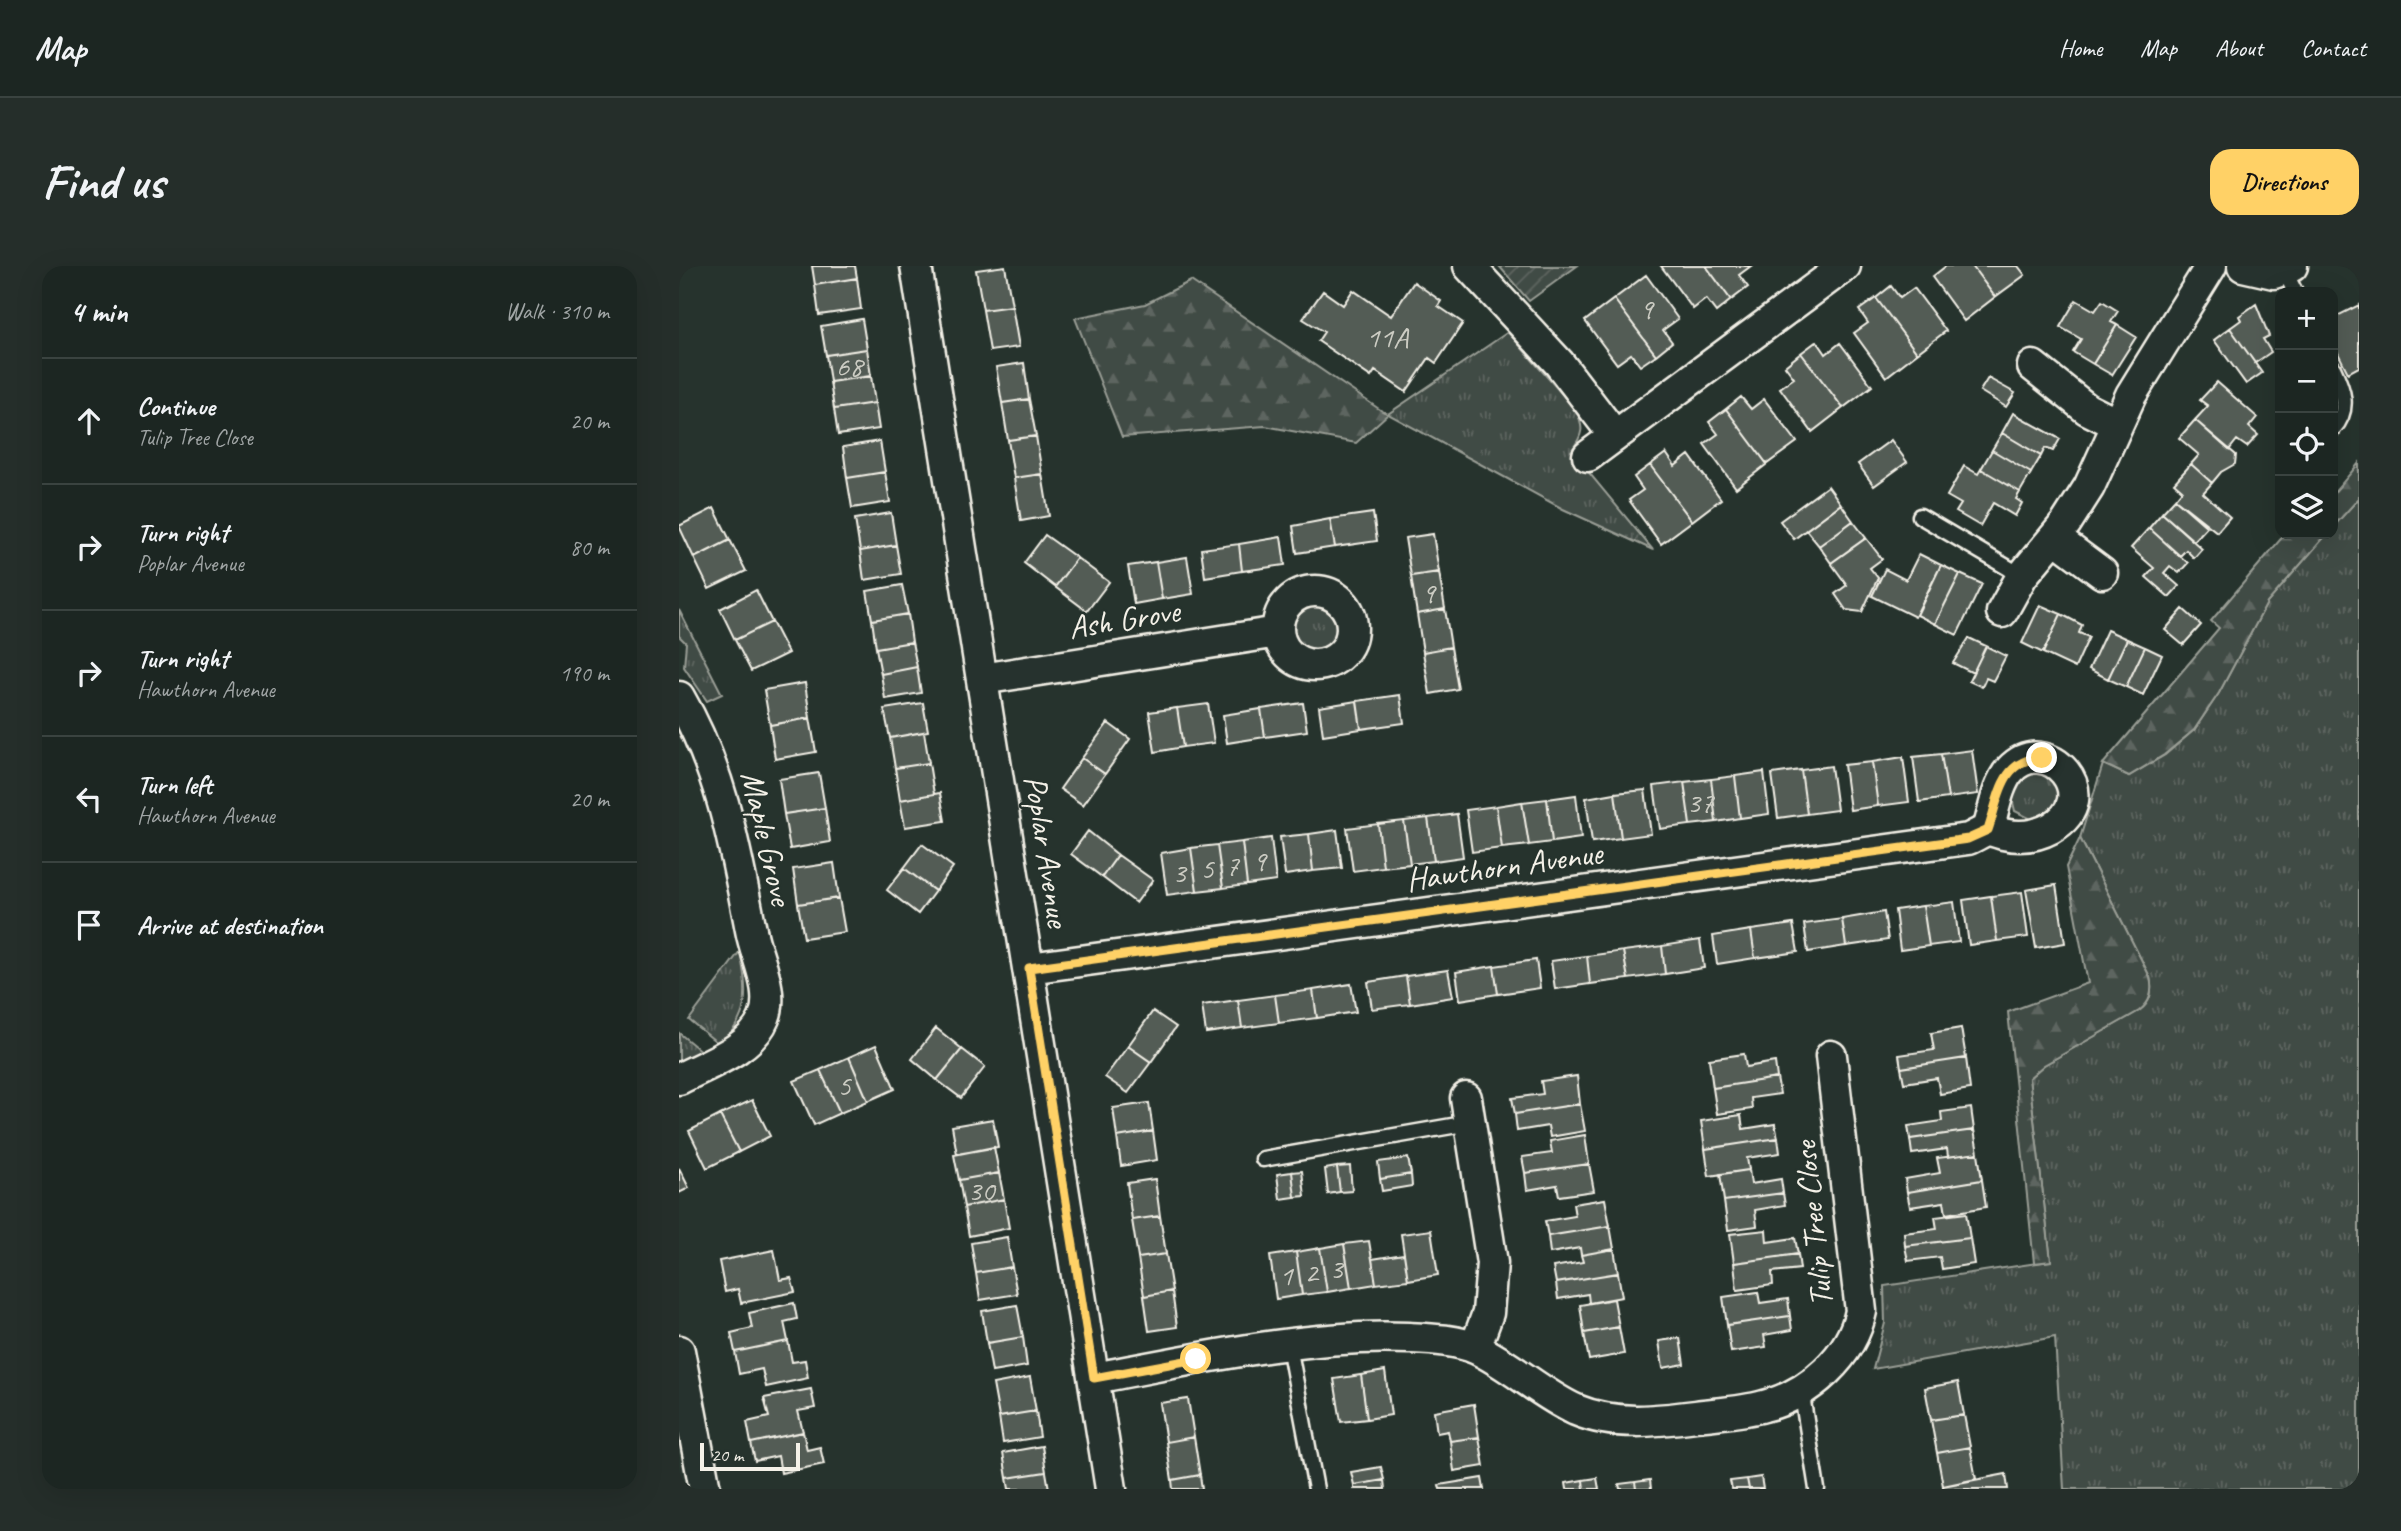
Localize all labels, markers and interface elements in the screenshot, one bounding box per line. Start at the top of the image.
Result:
text: Map [35,27,86,69]
text: Home [2059,33,2102,63]
text: Map [2140,33,2177,63]
text: About [2215,33,2263,63]
text: Contact [2301,33,2366,63]
button: Directions [2210,149,2359,215]
text: Find us [42,151,164,213]
map controls [2275,287,2338,539]
button: + [2275,287,2338,350]
house number: 9 [1639,290,1655,328]
text: 4 min [70,293,127,331]
text: Walk · 310 m [505,297,609,326]
house number: 11A [1366,318,1410,356]
house number: 68 [836,347,865,385]
button: − [2275,350,2338,413]
text: Continue [137,390,215,423]
icon: ahead [70,402,108,440]
text: 20 m [570,407,609,436]
button: locate [2275,413,2338,476]
text: Tulip Tree Close [137,423,253,452]
button: layers [2275,476,2338,539]
text: Turn right [137,516,228,549]
icon: right [70,528,108,566]
text: 80 m [570,533,609,562]
text: Poplar Avenue [137,549,244,578]
house number: 9 [1421,574,1437,612]
street label: Ash Grove [1065,589,1185,648]
text: Turn right [137,642,228,675]
icon: right [70,654,108,692]
text: 190 m [560,659,609,688]
text: Hawthorn Avenue [137,675,275,704]
route end [2026,742,2057,773]
street label: Maple Grove [731,767,803,911]
text: Turn left [137,768,212,801]
street label: Poplar Avenue [1014,772,1080,932]
icon: left [70,780,108,818]
house number: 37 [1687,783,1715,821]
text: 20 m [570,785,609,814]
text: Hawthorn Avenue [137,801,275,830]
street label: Hawthorn Avenue [1403,831,1607,901]
house number: 9 [1252,842,1268,880]
house number: 7 [1225,846,1240,884]
house number: 5 [1200,849,1215,887]
house number: 3 [1172,853,1188,891]
icon: arrive [70,906,108,944]
text: Arrive at destination [137,909,323,942]
house number: 5 [837,1066,852,1104]
street label: Tulip Tree Close [1783,1137,1843,1309]
house number: 30 [968,1171,997,1209]
house number: 3 [1329,1249,1345,1287]
house number: 2 [1304,1253,1320,1291]
house number: 1 [1279,1256,1294,1294]
route start [1180,1343,1211,1374]
scale bar [700,1440,800,1472]
text: 20 m [711,1443,743,1467]

